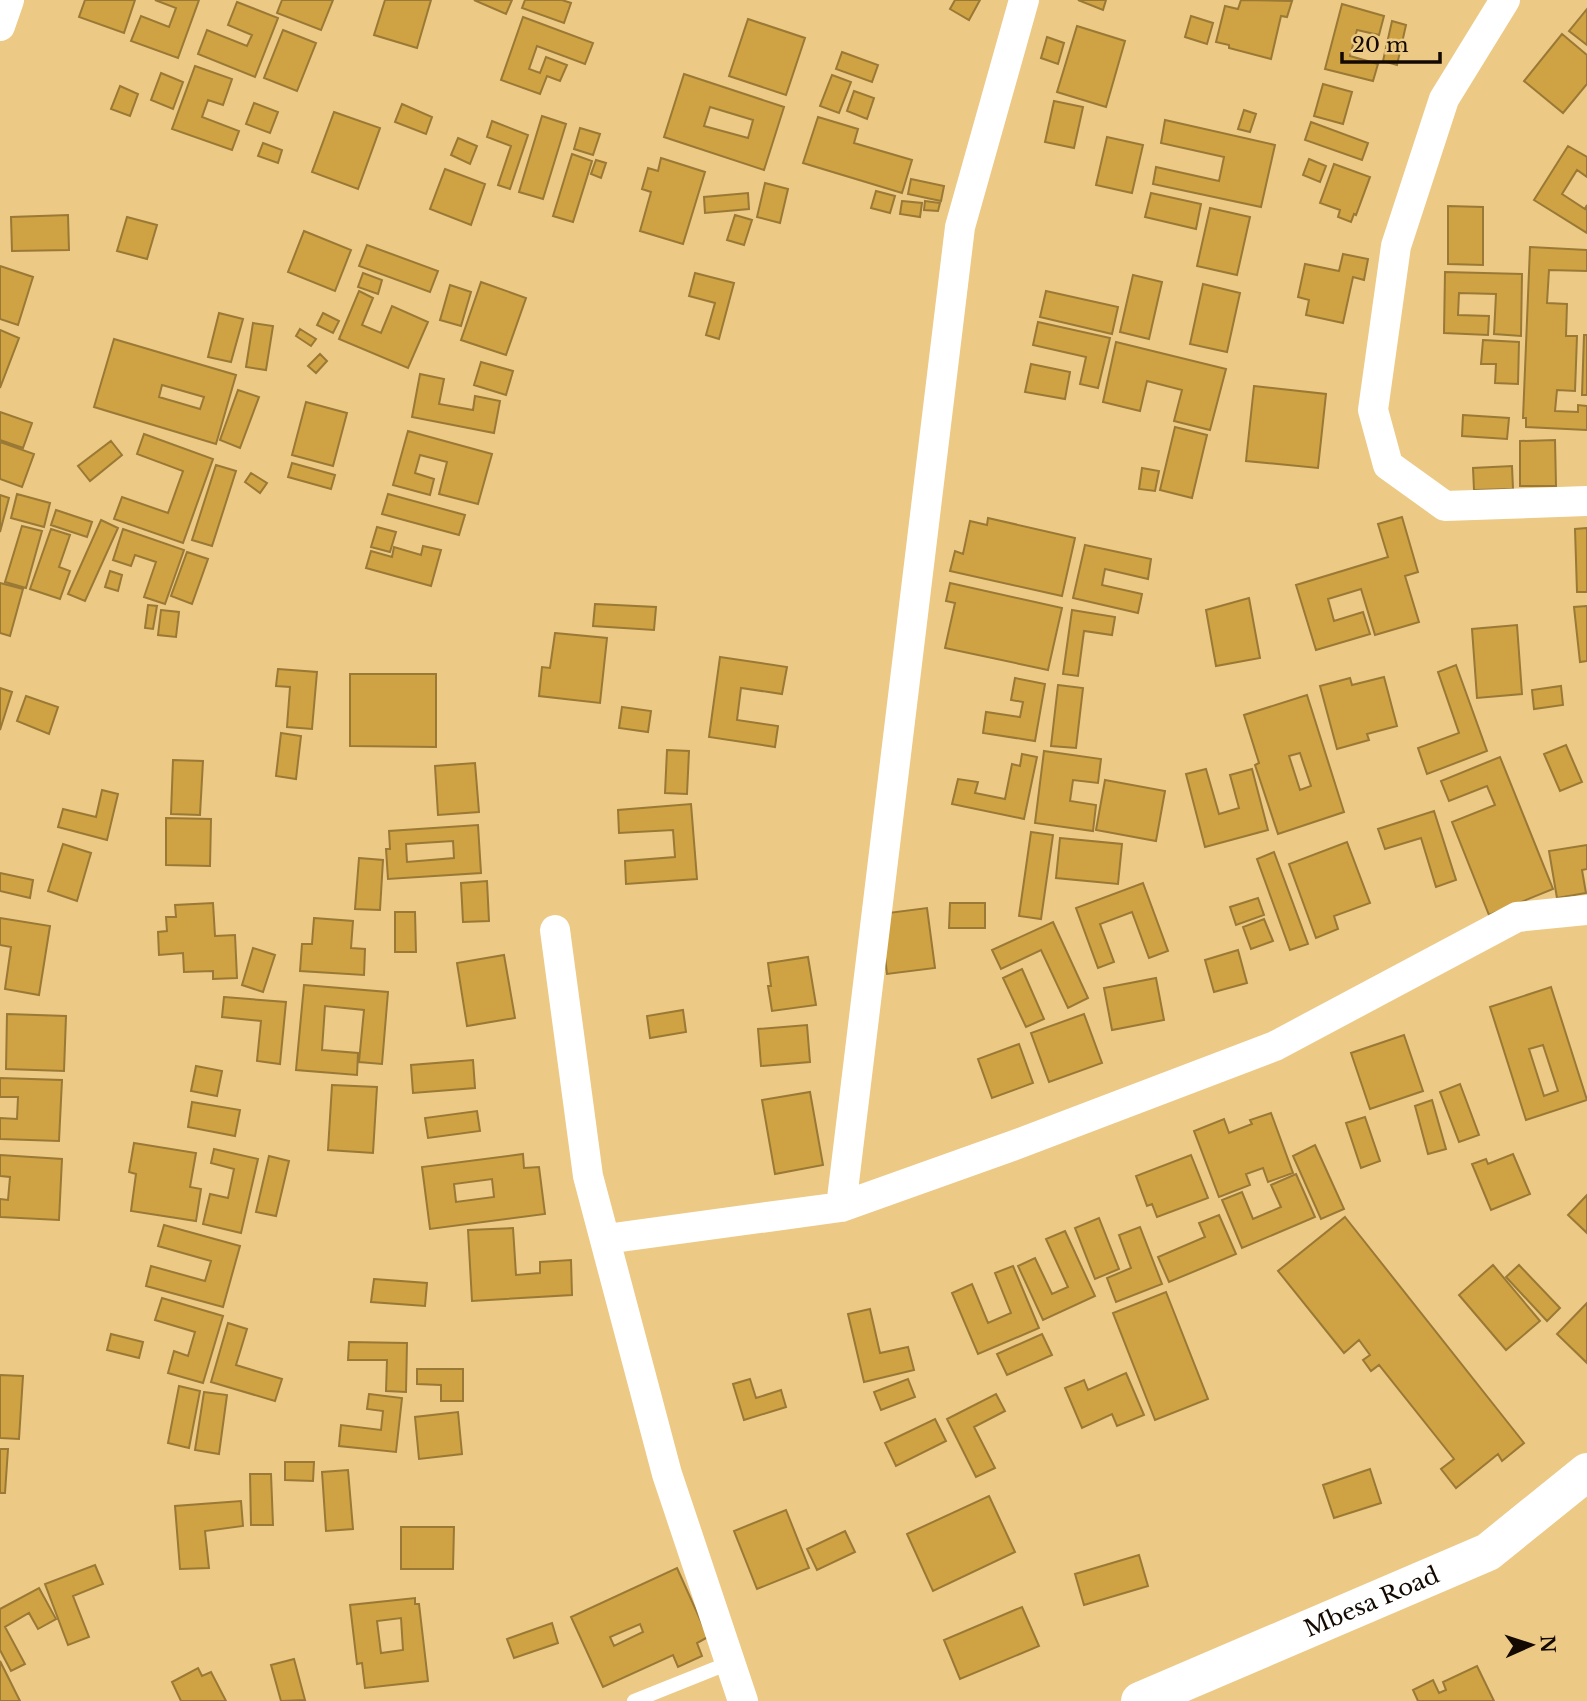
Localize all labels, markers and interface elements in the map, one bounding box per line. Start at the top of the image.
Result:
scale bar [1342,21,1440,65]
text: 20 m [1352,32,1409,58]
street label: Mbesa Road [1300,1561,1443,1643]
north arrow [1496,1610,1566,1680]
text: N [1536,1635,1559,1654]

